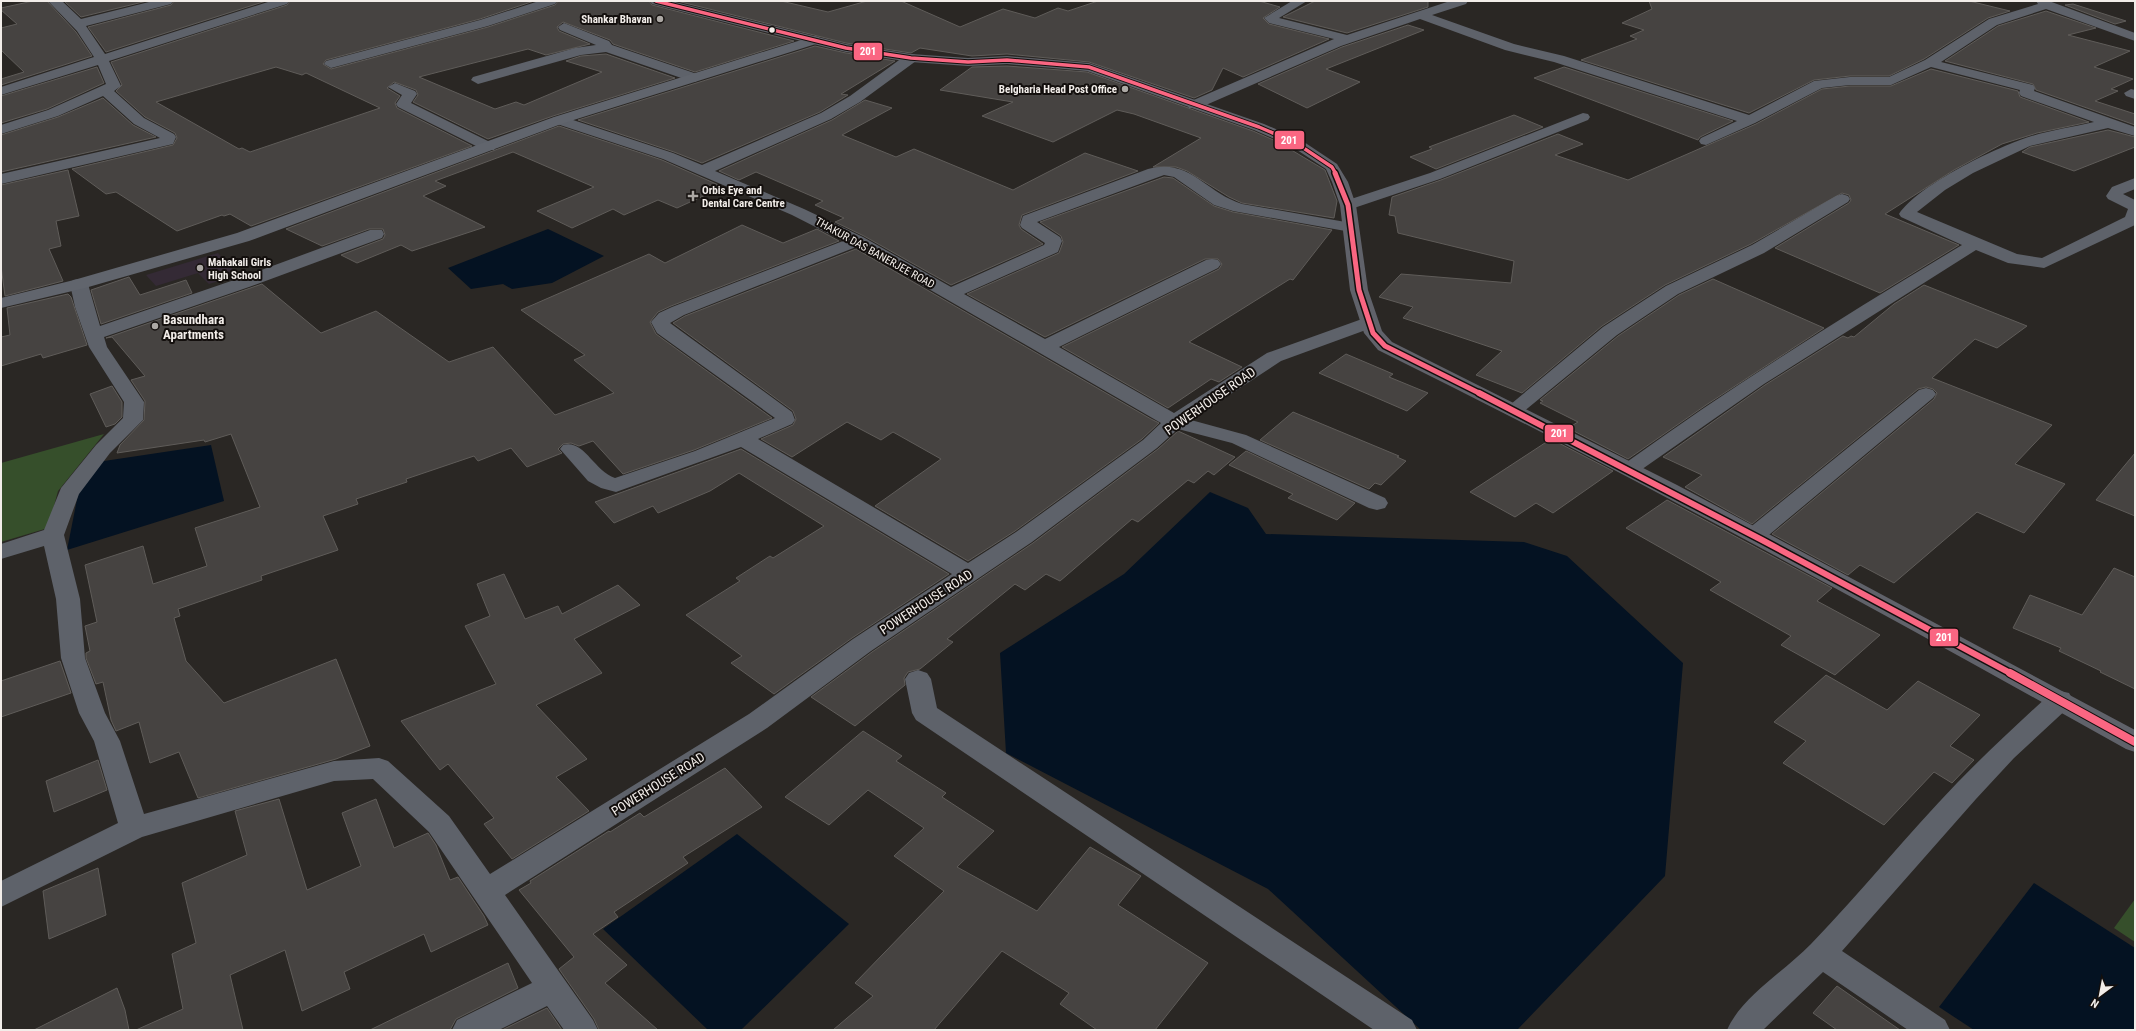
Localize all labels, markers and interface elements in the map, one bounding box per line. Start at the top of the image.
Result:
place label: Shankar Bhavan [581,13,652,26]
marker: Shankar Bhavan [655,14,665,24]
unlabelled marker [767,25,777,35]
line badge: 201 [853,42,883,61]
text: 201 [860,45,876,58]
place label: Belgharia Head Post Office [999,83,1117,96]
marker: Belgharia Head Post Office [1120,84,1130,94]
line badge: 201 [1274,130,1305,150]
text: 201 [1281,134,1297,147]
place label: Orbis Eye and Dental Care Centre [702,184,785,210]
marker: Orbis Eye and Dental Care Centre [687,190,699,202]
street label: THAKUR DAS BANERJEE ROAD [813,215,937,291]
place label: Mahakali Girls High School [208,256,271,282]
marker: Mahakali Girls High School [195,263,205,273]
place label: Basundhara Apartments [163,312,224,342]
marker: Basundhara Apartments [150,321,160,331]
street label: POWERHOUSE ROAD [1162,364,1258,438]
line badge: 201 [1544,424,1574,443]
text: 201 [1551,427,1567,440]
street label: POWERHOUSE ROAD [877,567,975,637]
line badge: 201 [1929,628,1959,647]
text: 201 [1936,631,1952,644]
street label: POWERHOUSE ROAD [609,749,707,819]
north arrow [2080,975,2120,1015]
text: N [2088,996,2101,1010]

